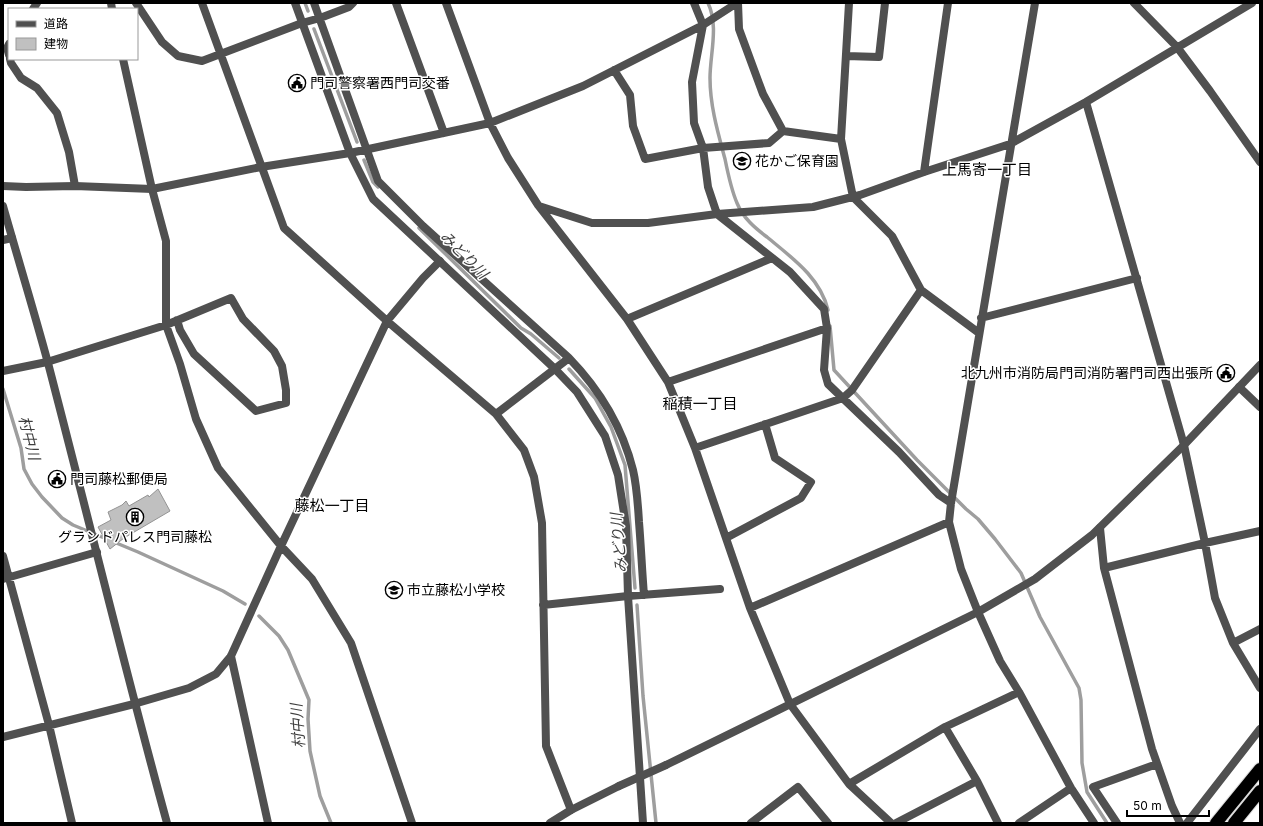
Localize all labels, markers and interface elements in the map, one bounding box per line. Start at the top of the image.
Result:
legend [8,8,138,60]
text: 道路 [44,16,68,31]
text: 建物 [44,36,68,51]
public building icon: 門司警察署西門司交番 [287,73,307,93]
place label: 門司警察署西門司交番 [310,74,450,91]
school or university icon: 花かご保育園 [732,151,752,171]
place label: 花かご保育園 [755,152,839,169]
district label: 上馬寄一丁目 [942,160,1032,179]
water label: みどり川 [436,227,494,284]
public building icon: 北九州市消防局門司消防署門司西出張所 [1216,363,1236,383]
place label: 北九州市消防局門司消防署門司西出張所 [961,364,1213,381]
district label: 稲積一丁目 [662,394,738,413]
water label: 村中川 [15,414,45,464]
public building icon: 門司藤松郵便局 [47,469,67,489]
place label: 門司藤松郵便局 [70,470,168,487]
district label: 藤松一丁目 [294,496,370,515]
building icon: グランドパレス門司藤松 [125,507,145,527]
water label: みどり川 [606,510,631,574]
place label: グランドパレス門司藤松 [58,528,212,545]
school or university icon: 市立藤松小学校 [384,580,404,600]
place label: 市立藤松小学校 [407,581,505,598]
water label: 村中川 [286,701,309,749]
scale bar [1127,792,1209,818]
text: 50 m [1133,798,1162,813]

